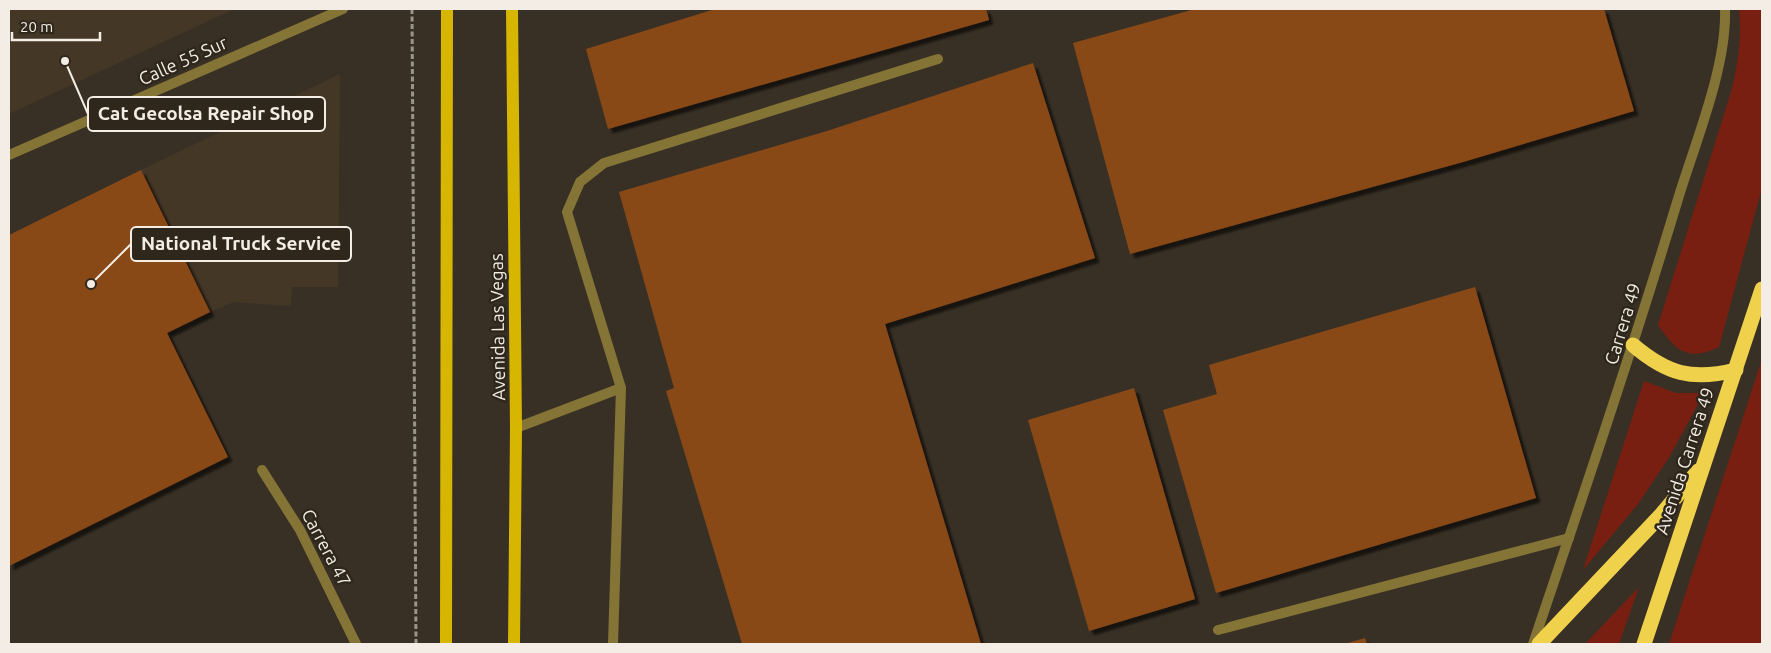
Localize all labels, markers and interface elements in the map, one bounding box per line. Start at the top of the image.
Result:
scale bar [12,10,100,42]
text: 20 m [20,18,53,35]
street label: Calle 55 Sur [135,32,230,88]
callout: Cat Gecolsa Repair Shop [88,97,325,131]
text: Cat Gecolsa Repair Shop [98,102,314,124]
callout: National Truck Service [131,227,351,261]
text: National Truck Service [141,232,341,254]
street label: Avenida Las Vegas [486,253,508,401]
street label: Carrera 49 [1600,280,1644,367]
street label: Avenida Carrera 49 [1651,385,1717,537]
street label: Carrera 47 [298,506,356,589]

